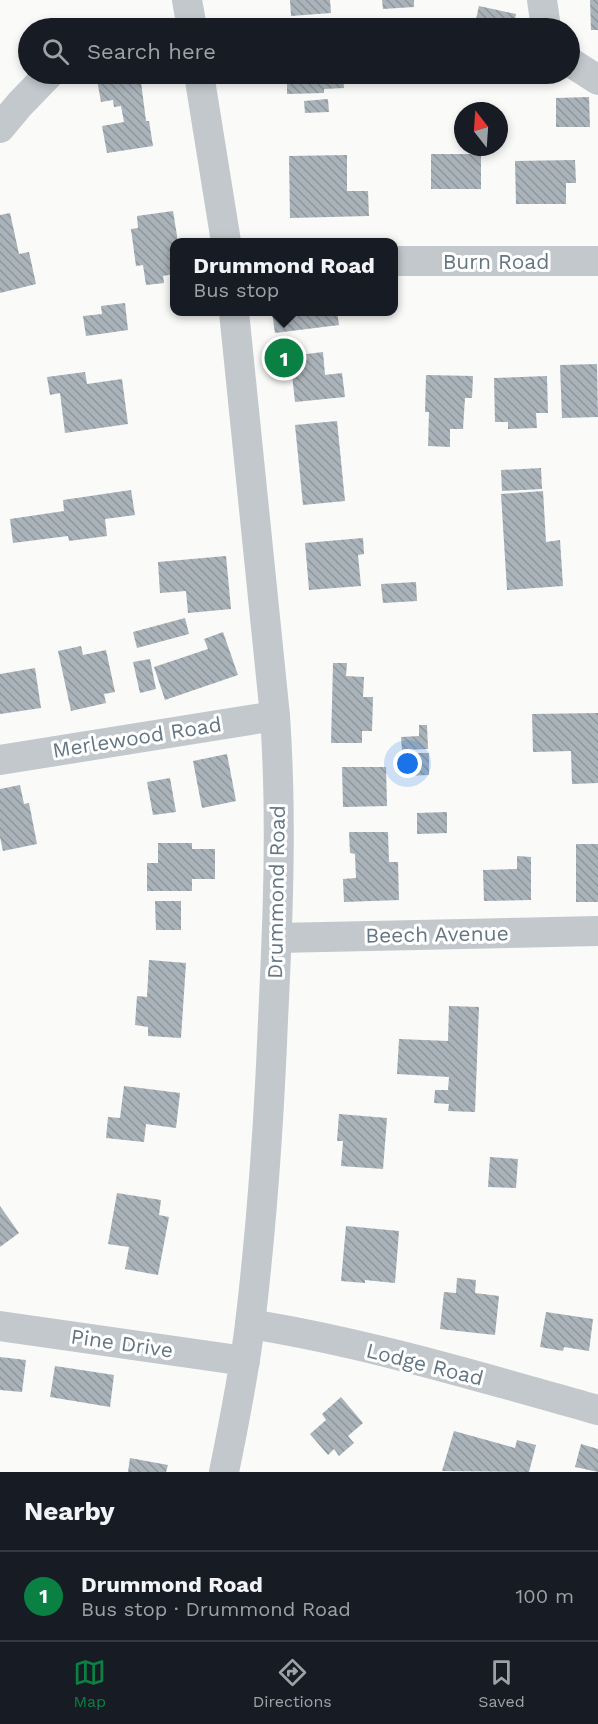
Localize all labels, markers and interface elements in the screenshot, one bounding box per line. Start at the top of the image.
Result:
search box [18,18,580,84]
icon: search [39,35,72,68]
text: Search here [87,39,216,64]
north arrow [454,102,508,156]
popup [170,238,398,316]
street label: Burn Road [443,249,549,274]
text: Drummond Road [193,253,375,278]
text: Bus stop [193,278,279,302]
pin: 1 [264,336,304,380]
street label: Merlewood Road [51,711,223,763]
your location [393,749,422,778]
street label: Drummond Road [262,805,290,979]
street label: Beech Avenue [365,920,509,948]
street label: Pine Drive [69,1323,175,1363]
street label: Lodge Road [364,1337,486,1391]
text: Nearby [24,1496,115,1526]
text: Drummond Road [81,1572,263,1597]
text: 1 [39,1584,48,1608]
text: 100 m [515,1584,574,1608]
text: Bus stop · Drummond Road [81,1597,351,1621]
tab: Map [73,1656,106,1711]
tab: Directions [253,1656,332,1711]
tab: Saved [478,1656,525,1711]

